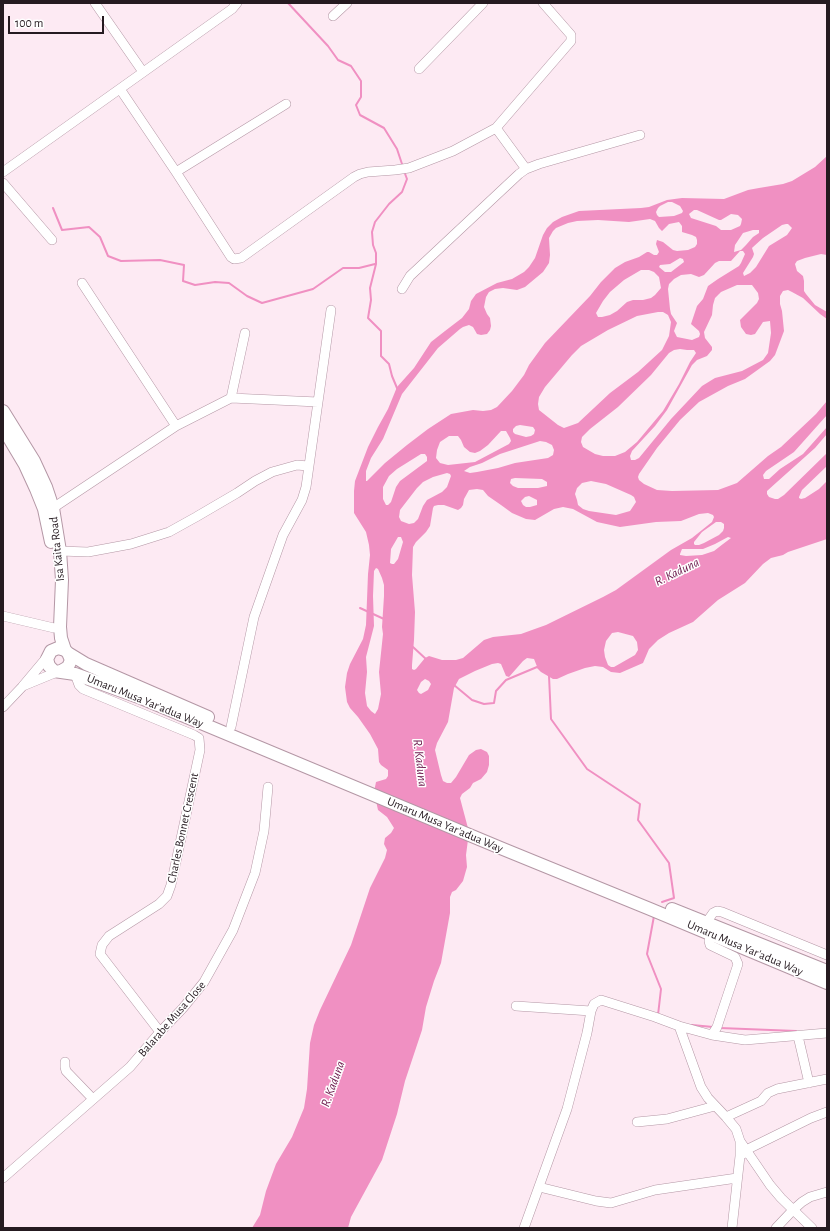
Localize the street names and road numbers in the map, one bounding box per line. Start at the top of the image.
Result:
street label: Isa Kaita Road [46,516,68,582]
street label: Umaru Musa Yar'adua Way [85,671,205,731]
street label: Charles Bonnet Crescent [164,772,202,884]
street label: Umaru Musa Yar'adua Way [385,794,505,856]
street label: Umaru Musa Yar'adua Way [685,917,805,979]
street label: Balarabe Musa Close [135,978,209,1060]

